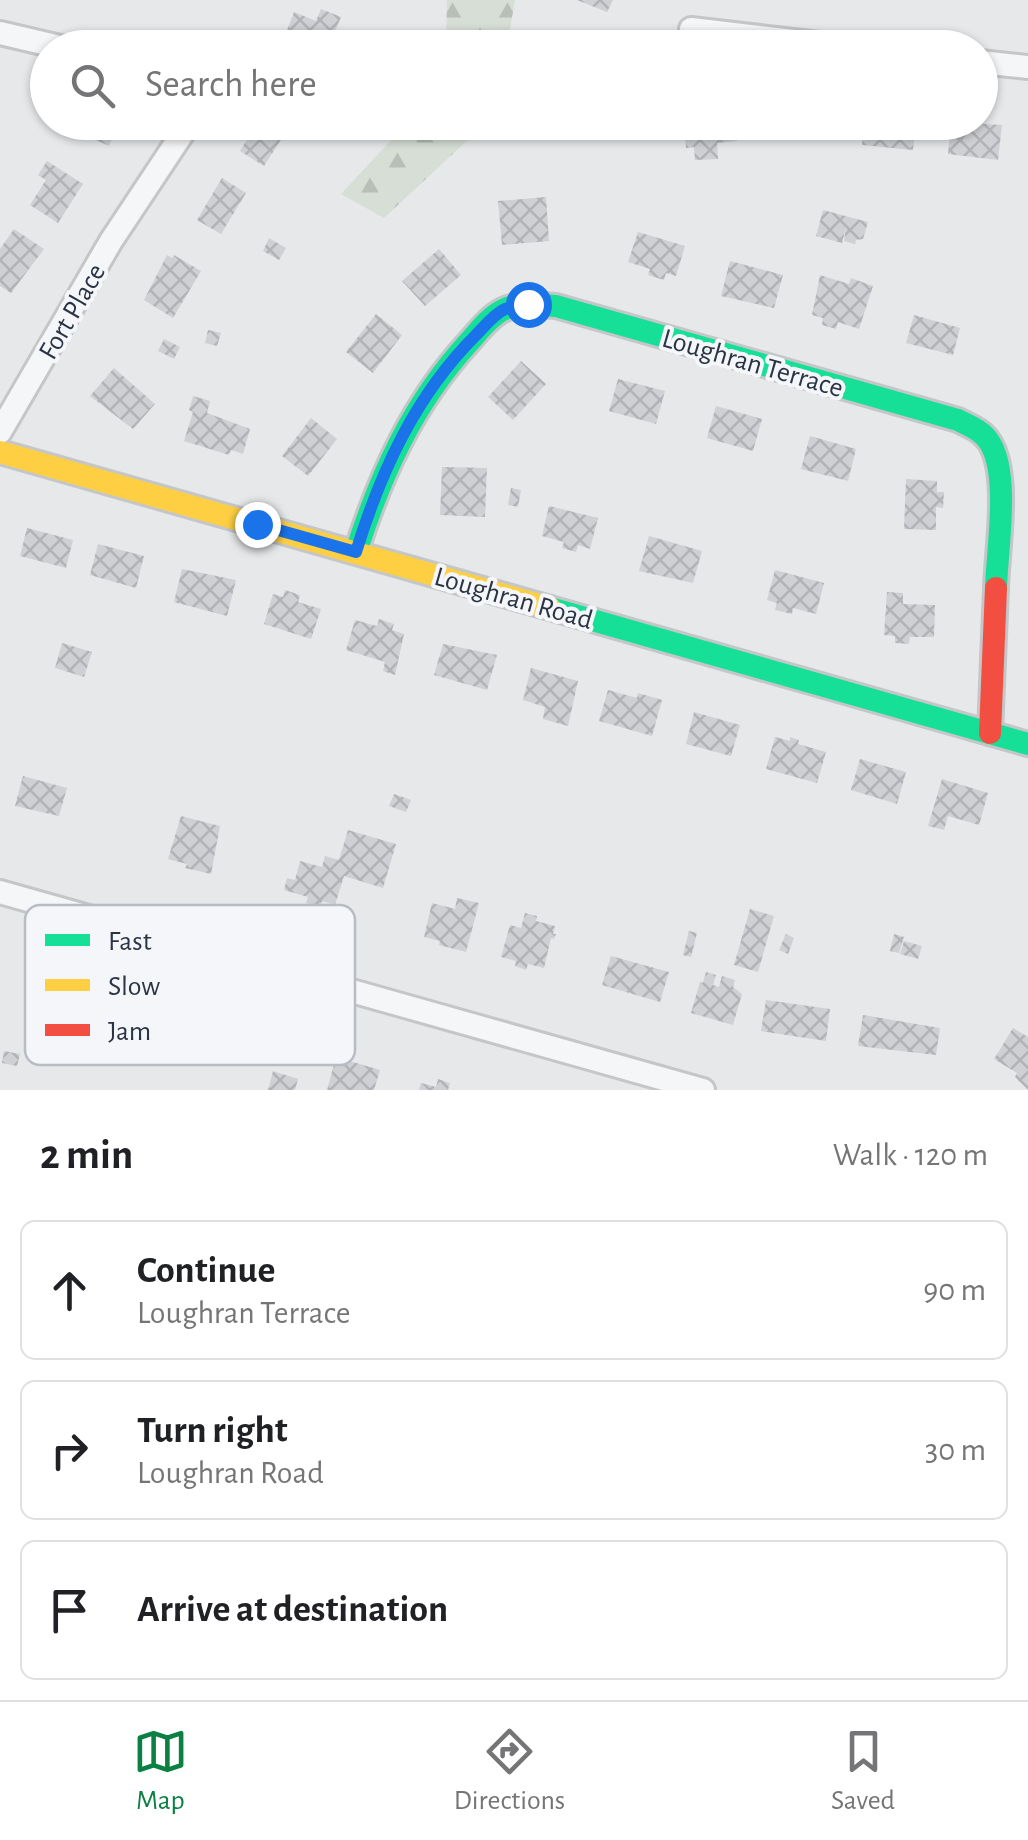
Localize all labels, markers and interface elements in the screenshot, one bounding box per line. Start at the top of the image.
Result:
search box [30,30,998,140]
icon: search [65,58,120,113]
text: Search here [145,66,317,104]
street label: Fort Place [34,259,111,365]
route start [506,282,552,328]
street label: Loughran Terrace [659,325,846,403]
route end [235,502,281,548]
street label: Loughran Road [431,563,596,635]
legend [25,905,355,1065]
text: Fast [108,928,152,956]
text: Slow [108,973,160,1001]
text: Jam [108,1018,151,1046]
text: 2 min [40,1134,133,1176]
text: Walk · 120 m [833,1139,988,1171]
text: Continue [137,1252,275,1290]
icon: ahead [42,1263,97,1318]
text: 90 m [923,1274,986,1306]
text: Loughran Terrace [137,1297,351,1329]
text: Turn right [137,1412,287,1450]
icon: right [42,1423,97,1478]
text: 30 m [925,1434,986,1466]
text: Loughran Road [137,1457,324,1489]
icon: arrive [42,1583,97,1638]
text: Arrive at destination [137,1591,448,1629]
tab: Map [133,1724,188,1818]
tab: Directions [454,1724,565,1818]
tab: Saved [831,1724,895,1818]

